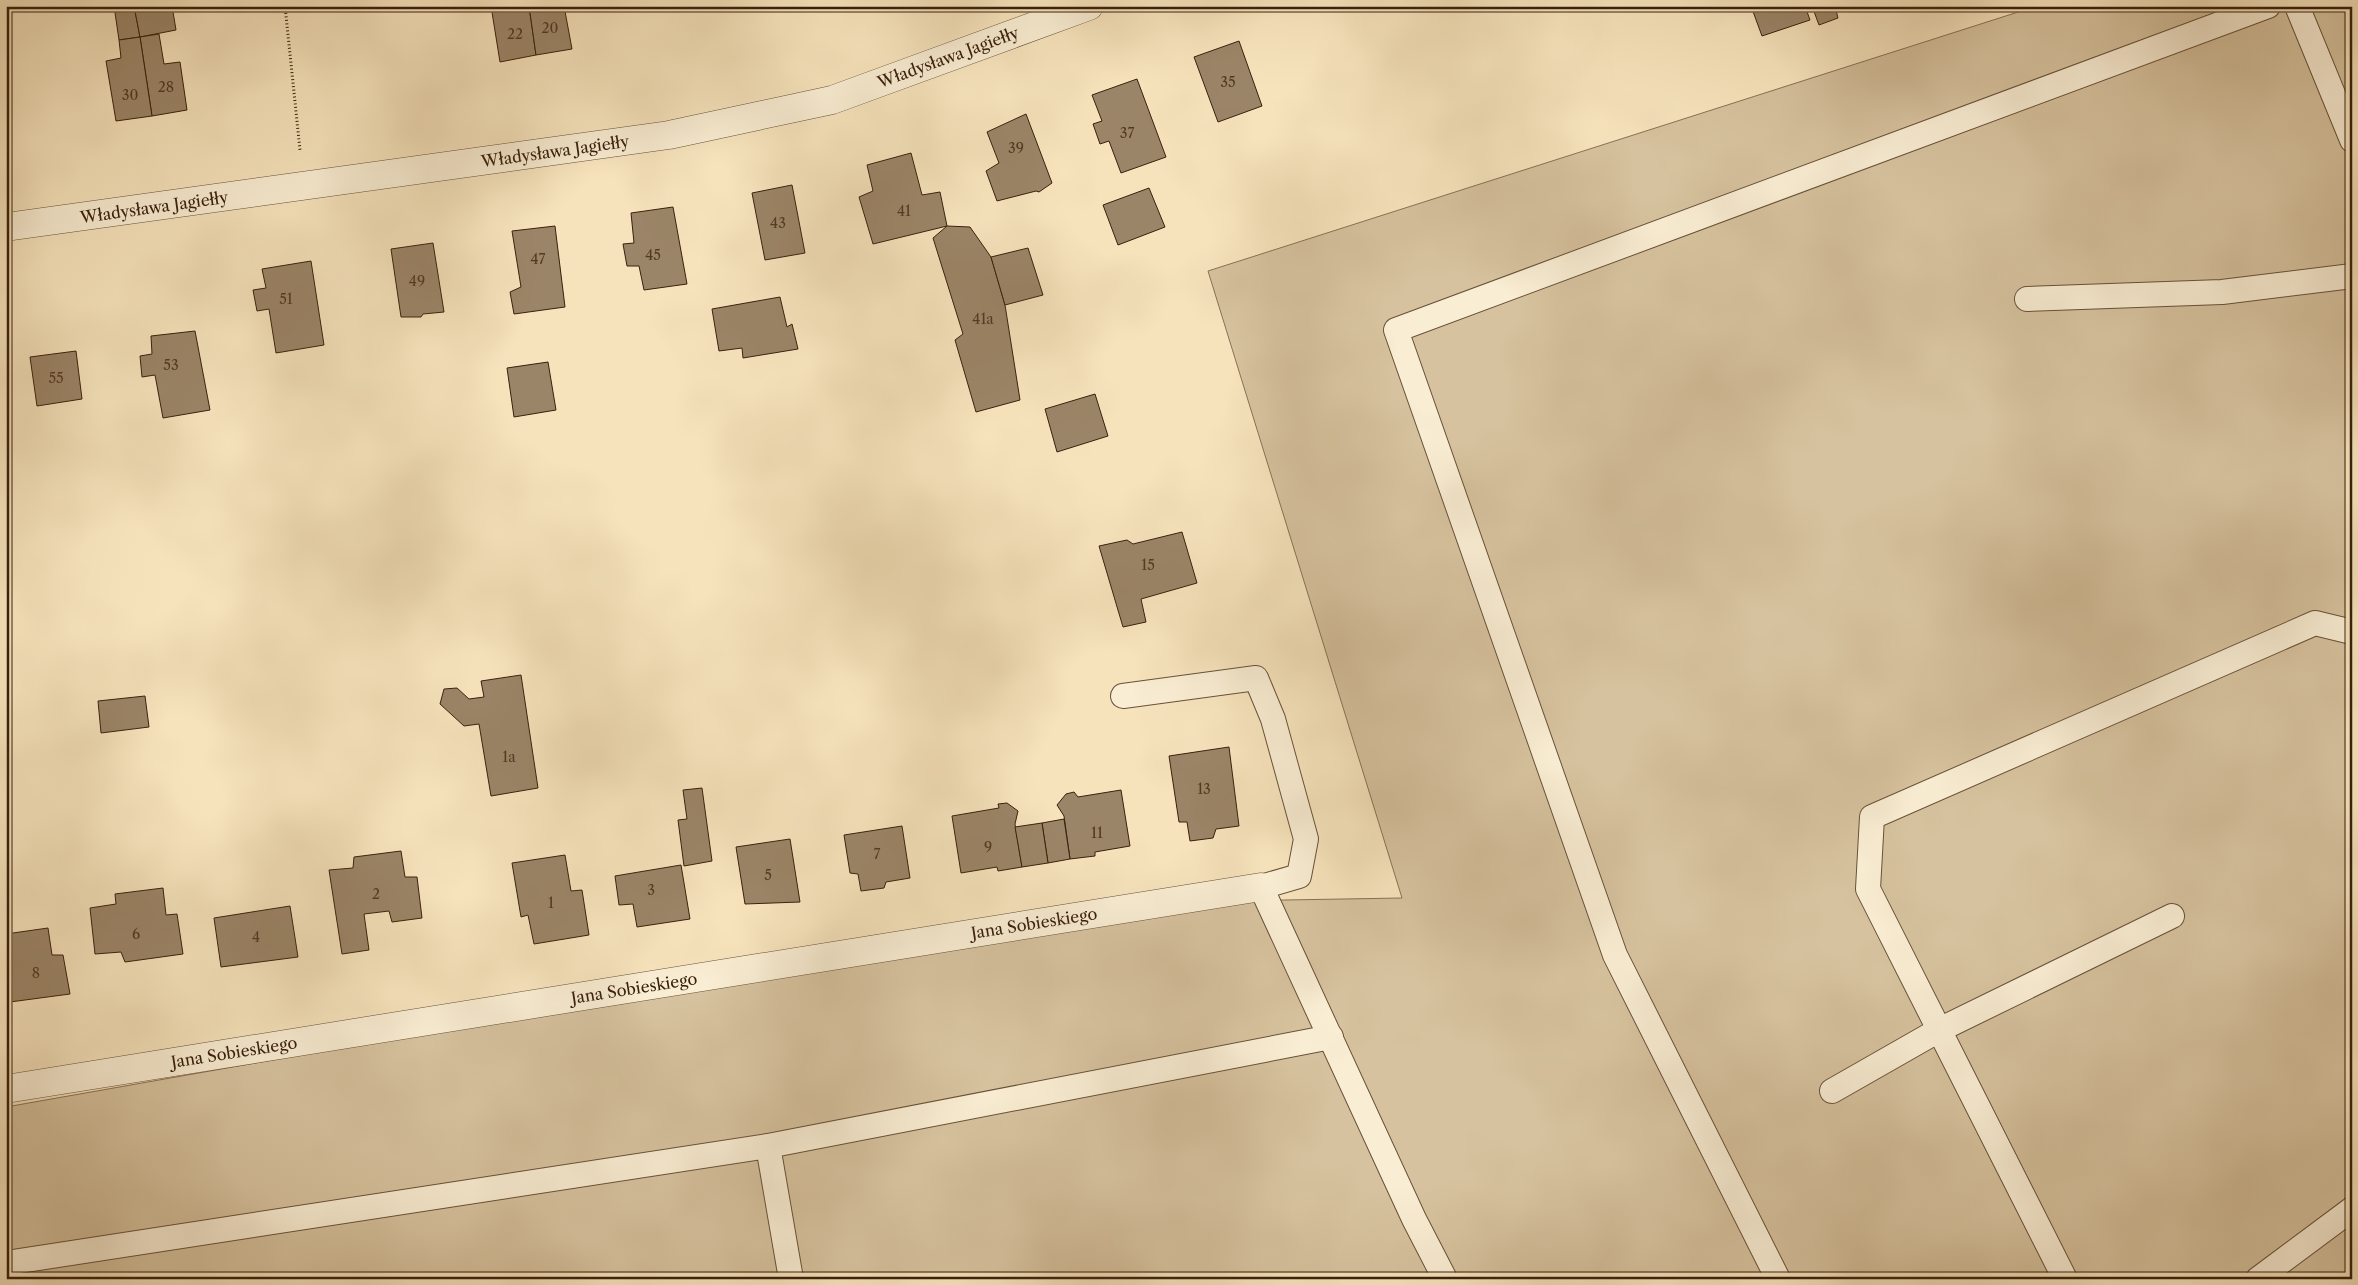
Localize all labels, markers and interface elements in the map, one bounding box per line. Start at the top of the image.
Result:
house number: 20 [542,19,559,37]
street label: Władysława Jagiełły [873,22,1023,92]
house number: 22 [507,25,523,43]
house number: 35 [1220,73,1236,91]
house number: 28 [158,78,174,96]
house number: 30 [122,86,138,104]
house number: 37 [1120,124,1134,142]
street label: Władysława Jagiełły [479,131,631,171]
house number: 39 [1008,139,1024,157]
street label: Władysława Jagiełły [78,187,230,227]
house number: 41 [897,202,911,220]
house number: 43 [770,214,786,232]
house number: 45 [645,246,661,264]
house number: 47 [531,250,546,268]
house number: 49 [409,272,425,290]
house number: 51 [279,290,293,308]
house number: 41a [972,310,994,328]
house number: 53 [163,356,179,374]
house number: 55 [48,369,64,387]
house number: 15 [1141,556,1155,574]
house number: 1a [502,748,516,766]
house number: 13 [1197,780,1211,798]
house number: 11 [1091,824,1103,842]
house number: 9 [984,838,992,856]
house number: 7 [874,845,881,863]
house number: 5 [764,866,772,884]
house number: 3 [647,881,655,899]
house number: 2 [372,885,380,903]
house number: 1 [548,894,554,912]
street label: Jana Sobieskiego [966,903,1099,943]
house number: 6 [132,925,140,943]
house number: 4 [252,928,260,946]
house number: 8 [32,964,40,982]
street label: Jana Sobieskiego [566,968,699,1008]
street label: Jana Sobieskiego [166,1032,299,1072]

